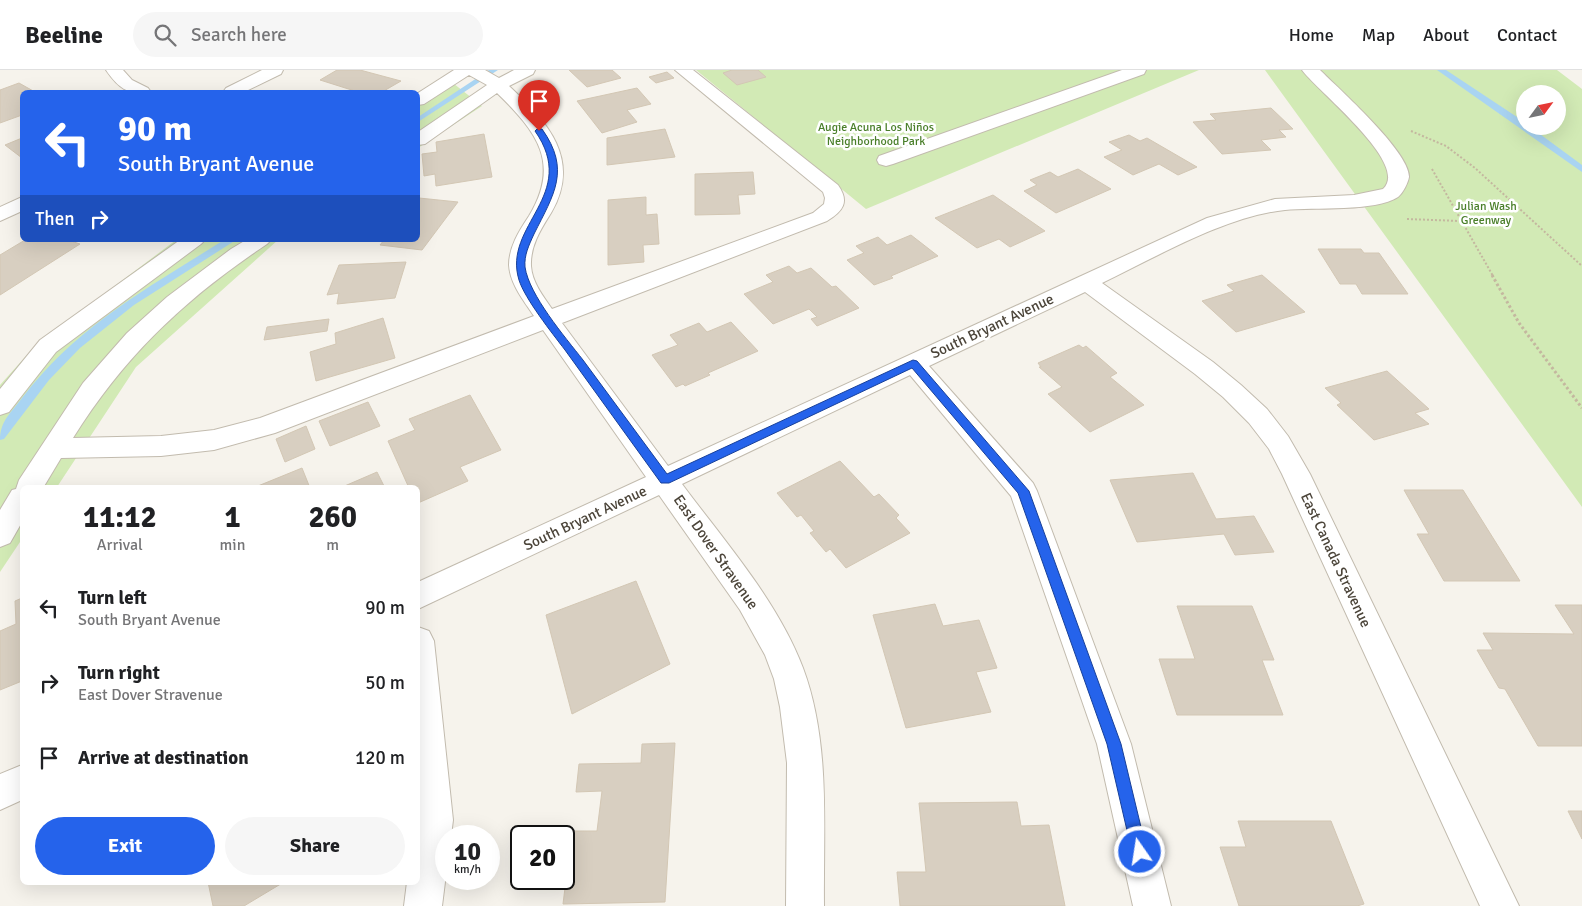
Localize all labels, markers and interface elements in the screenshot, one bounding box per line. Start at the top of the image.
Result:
search box [133,12,483,57]
text: Beeline [25,20,103,50]
icon: search [151,21,179,49]
text: Search here [191,23,287,47]
text: Home [1289,24,1334,46]
text: Map [1362,24,1395,46]
text: About [1423,24,1469,46]
text: Contact [1497,24,1557,46]
pin [518,80,560,131]
north arrow [1516,85,1566,135]
map controls [1516,85,1566,135]
icon: arrive [525,87,553,115]
text: 90 m [118,107,192,150]
icon: left [35,110,100,175]
park label: Augie Acuna Los Niños Neighborhood Park [818,120,934,149]
text: South Bryant Avenue [118,150,314,177]
park label: Julian Wash Greenway [1455,199,1517,228]
icon: right [85,205,113,233]
text: Then [35,207,75,231]
street label: South Bryant Avenue [928,290,1056,362]
street label: South Bryant Avenue [521,482,649,554]
street label: East Canada Stravenue [1297,490,1375,630]
street label: East Dover Stravenue [670,491,762,613]
text: 11:12 [83,499,157,536]
text: 1 [224,499,241,536]
text: 260 [308,499,357,536]
text: Arrival [97,535,143,555]
text: min [220,535,245,555]
text: m [326,535,339,555]
text: Turn left [78,586,147,610]
icon: left [35,594,63,622]
text: 90 m [365,596,405,620]
text: South Bryant Avenue [78,610,221,630]
text: Turn right [78,661,160,685]
icon: right [35,669,63,697]
text: 50 m [365,671,405,695]
text: East Dover Stravenue [78,685,223,705]
icon: arrive [35,744,63,772]
text: Arrive at destination [78,746,249,770]
text: 120 m [355,746,405,770]
button: Exit [35,817,215,875]
button: Share [225,817,405,875]
speed limit sign: 20 [510,825,575,890]
position arrow [1113,825,1165,877]
text: 10 [454,836,481,867]
text: km/h [454,862,481,877]

